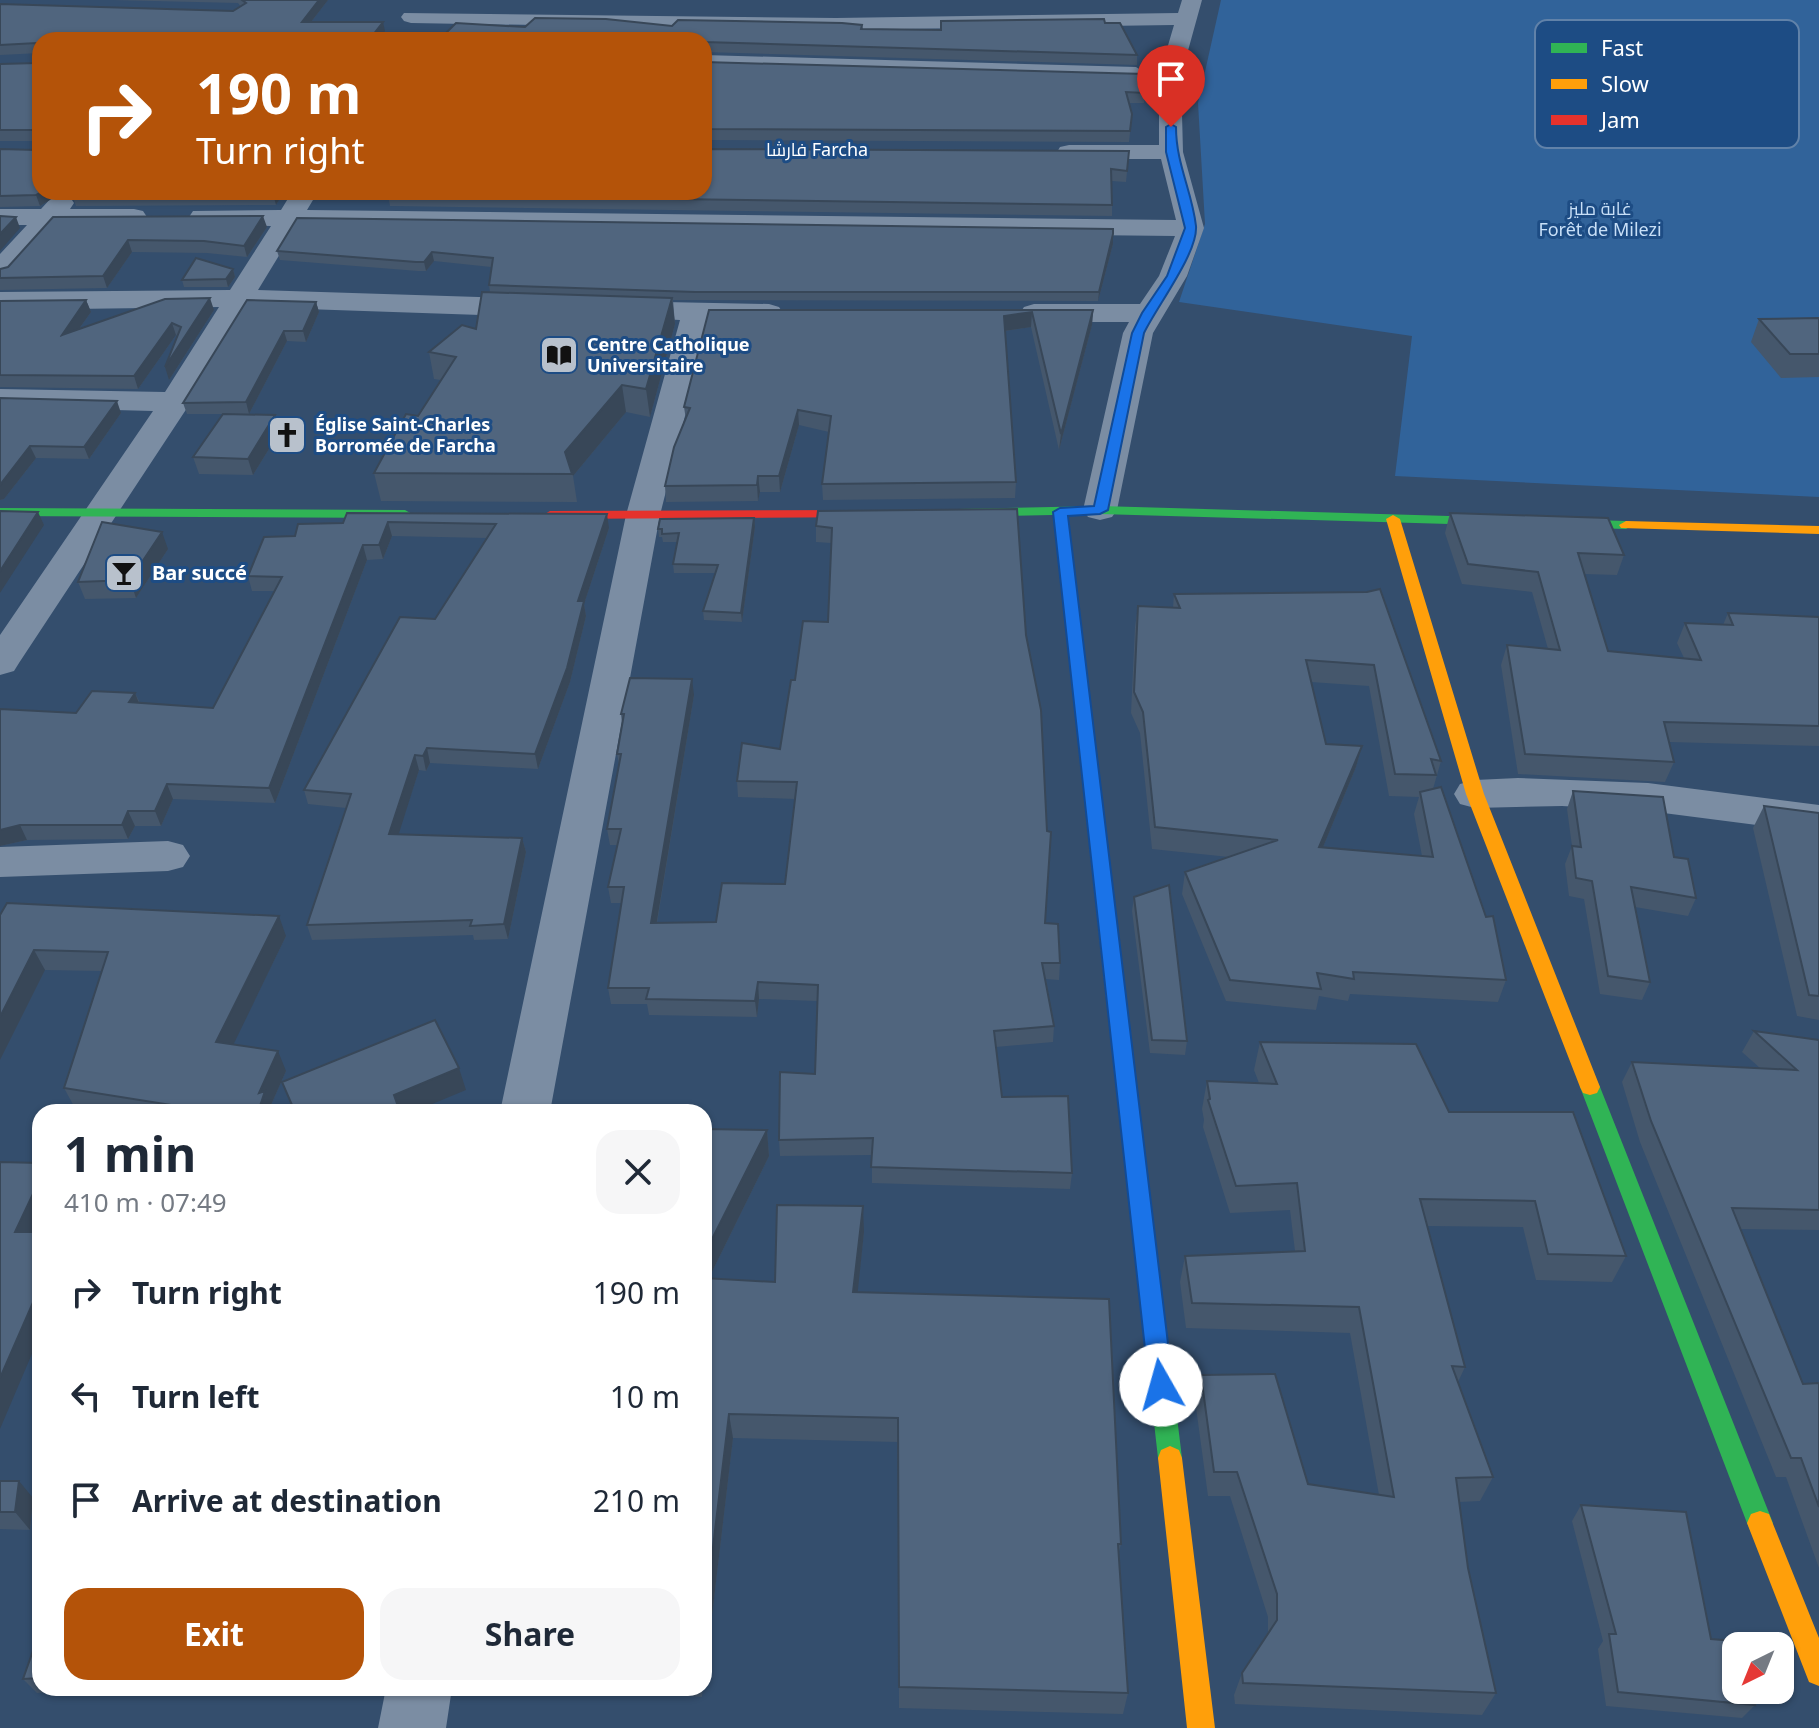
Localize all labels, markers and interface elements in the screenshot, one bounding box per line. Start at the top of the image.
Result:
legend [1535,20,1799,148]
text: Fast [1601,32,1643,62]
pin [1137,45,1205,127]
text: 190 m [196,54,361,130]
icon: arrive [1149,57,1193,101]
icon: right [64,64,168,168]
text: Slow [1601,68,1650,98]
text: Jam [1599,104,1640,134]
text: Turn right [196,126,364,175]
district label: فارشا Farcha [766,137,868,161]
park label: غابة مليز Forêt de Milezi [1538,196,1662,241]
place label: Centre Catholique Universitaire [587,332,750,377]
library icon: Centre Catholique Universitaire [538,334,580,376]
place label: Église Saint-Charles Borromée de Farcha [315,412,496,457]
church icon: Église Saint-Charles Borromée de Farcha [266,414,308,456]
bar icon: Bar succé [103,552,145,594]
place label: Bar succé [152,559,247,586]
text: 1 min [64,1121,196,1186]
button: close [596,1130,680,1214]
text: 410 m · 07:49 [64,1184,227,1220]
icon: right [64,1270,108,1314]
text: Turn right [132,1272,282,1313]
text: 190 m [593,1272,680,1313]
position arrow [1119,1343,1203,1427]
icon: left [64,1374,108,1418]
text: Turn left [132,1376,260,1417]
text: 10 m [610,1376,680,1417]
icon: arrive [64,1478,108,1522]
text: Arrive at destination [132,1480,442,1521]
text: 210 m [593,1480,680,1521]
button: Exit [64,1588,364,1680]
button: Share [380,1588,680,1680]
north arrow [1722,1632,1794,1704]
map controls [1722,1632,1794,1704]

